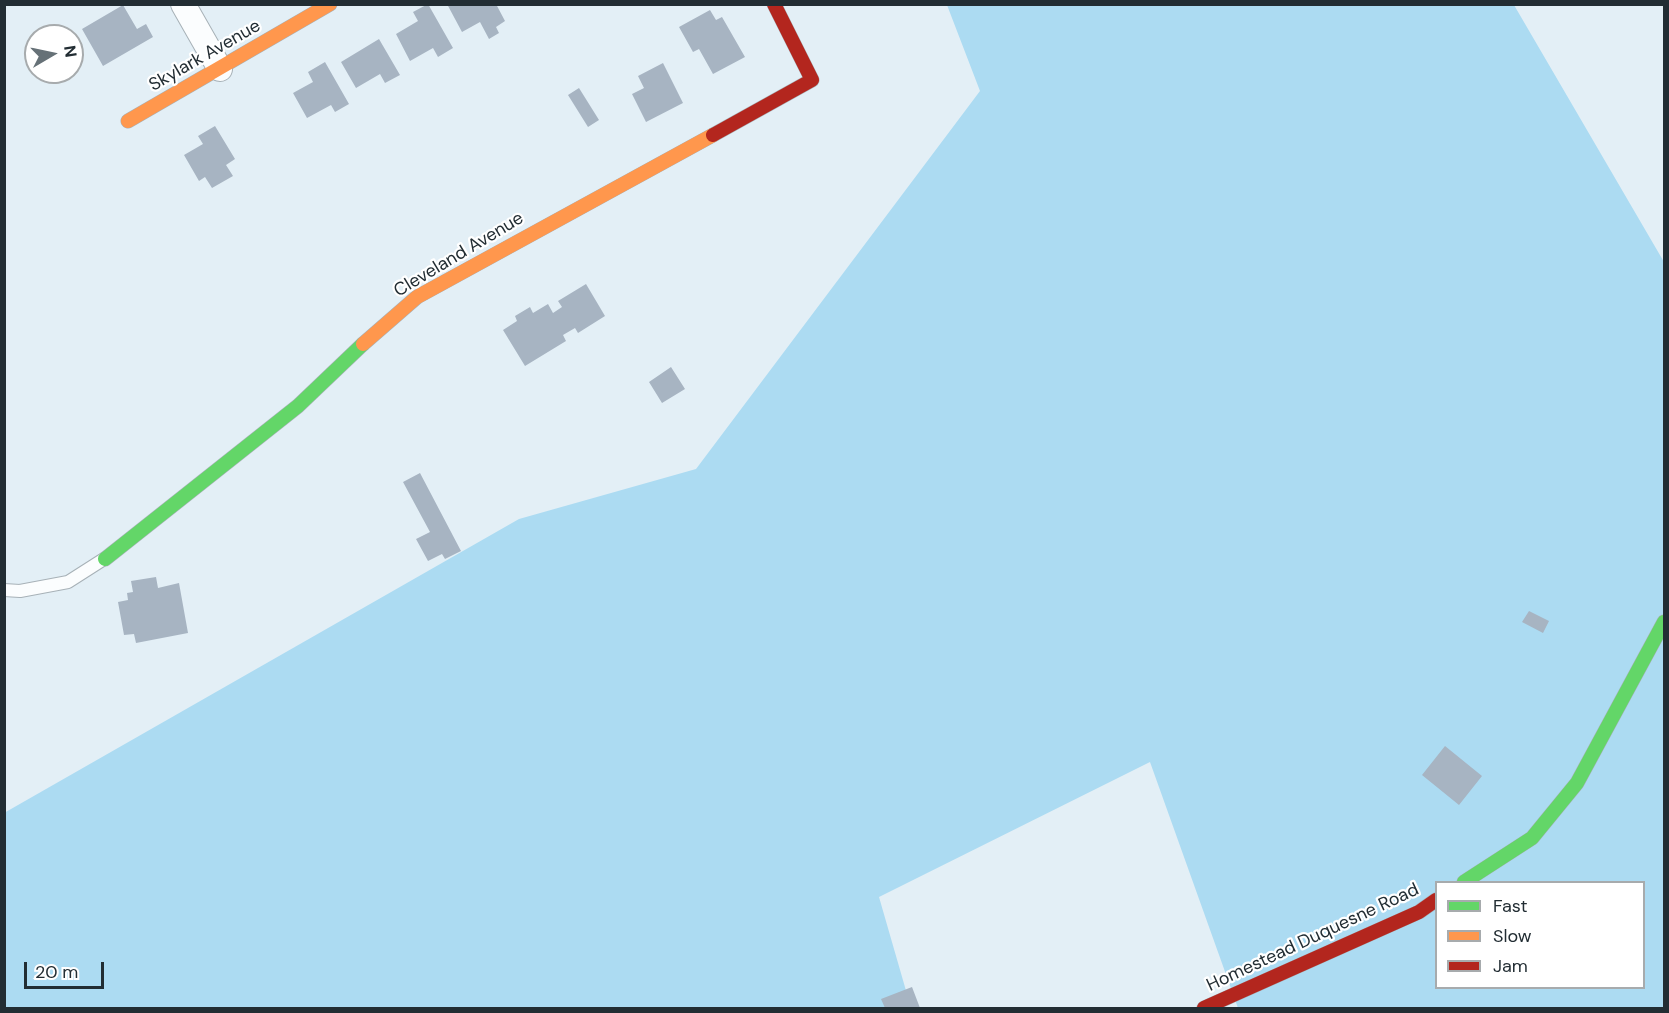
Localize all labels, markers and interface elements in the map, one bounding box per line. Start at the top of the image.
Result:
street label: Skylark Avenue [145,15,265,97]
north arrow [24,24,84,84]
text: N [59,44,82,59]
street label: Cleveland Avenue [390,208,528,302]
street label: Homestead Duquesne Road [1204,879,1422,997]
legend [1435,881,1645,989]
text: Fast [1493,894,1528,918]
text: Slow [1493,924,1532,948]
scale bar [27,950,106,988]
text: Jam [1493,954,1528,978]
text: 20 m [35,960,78,984]

